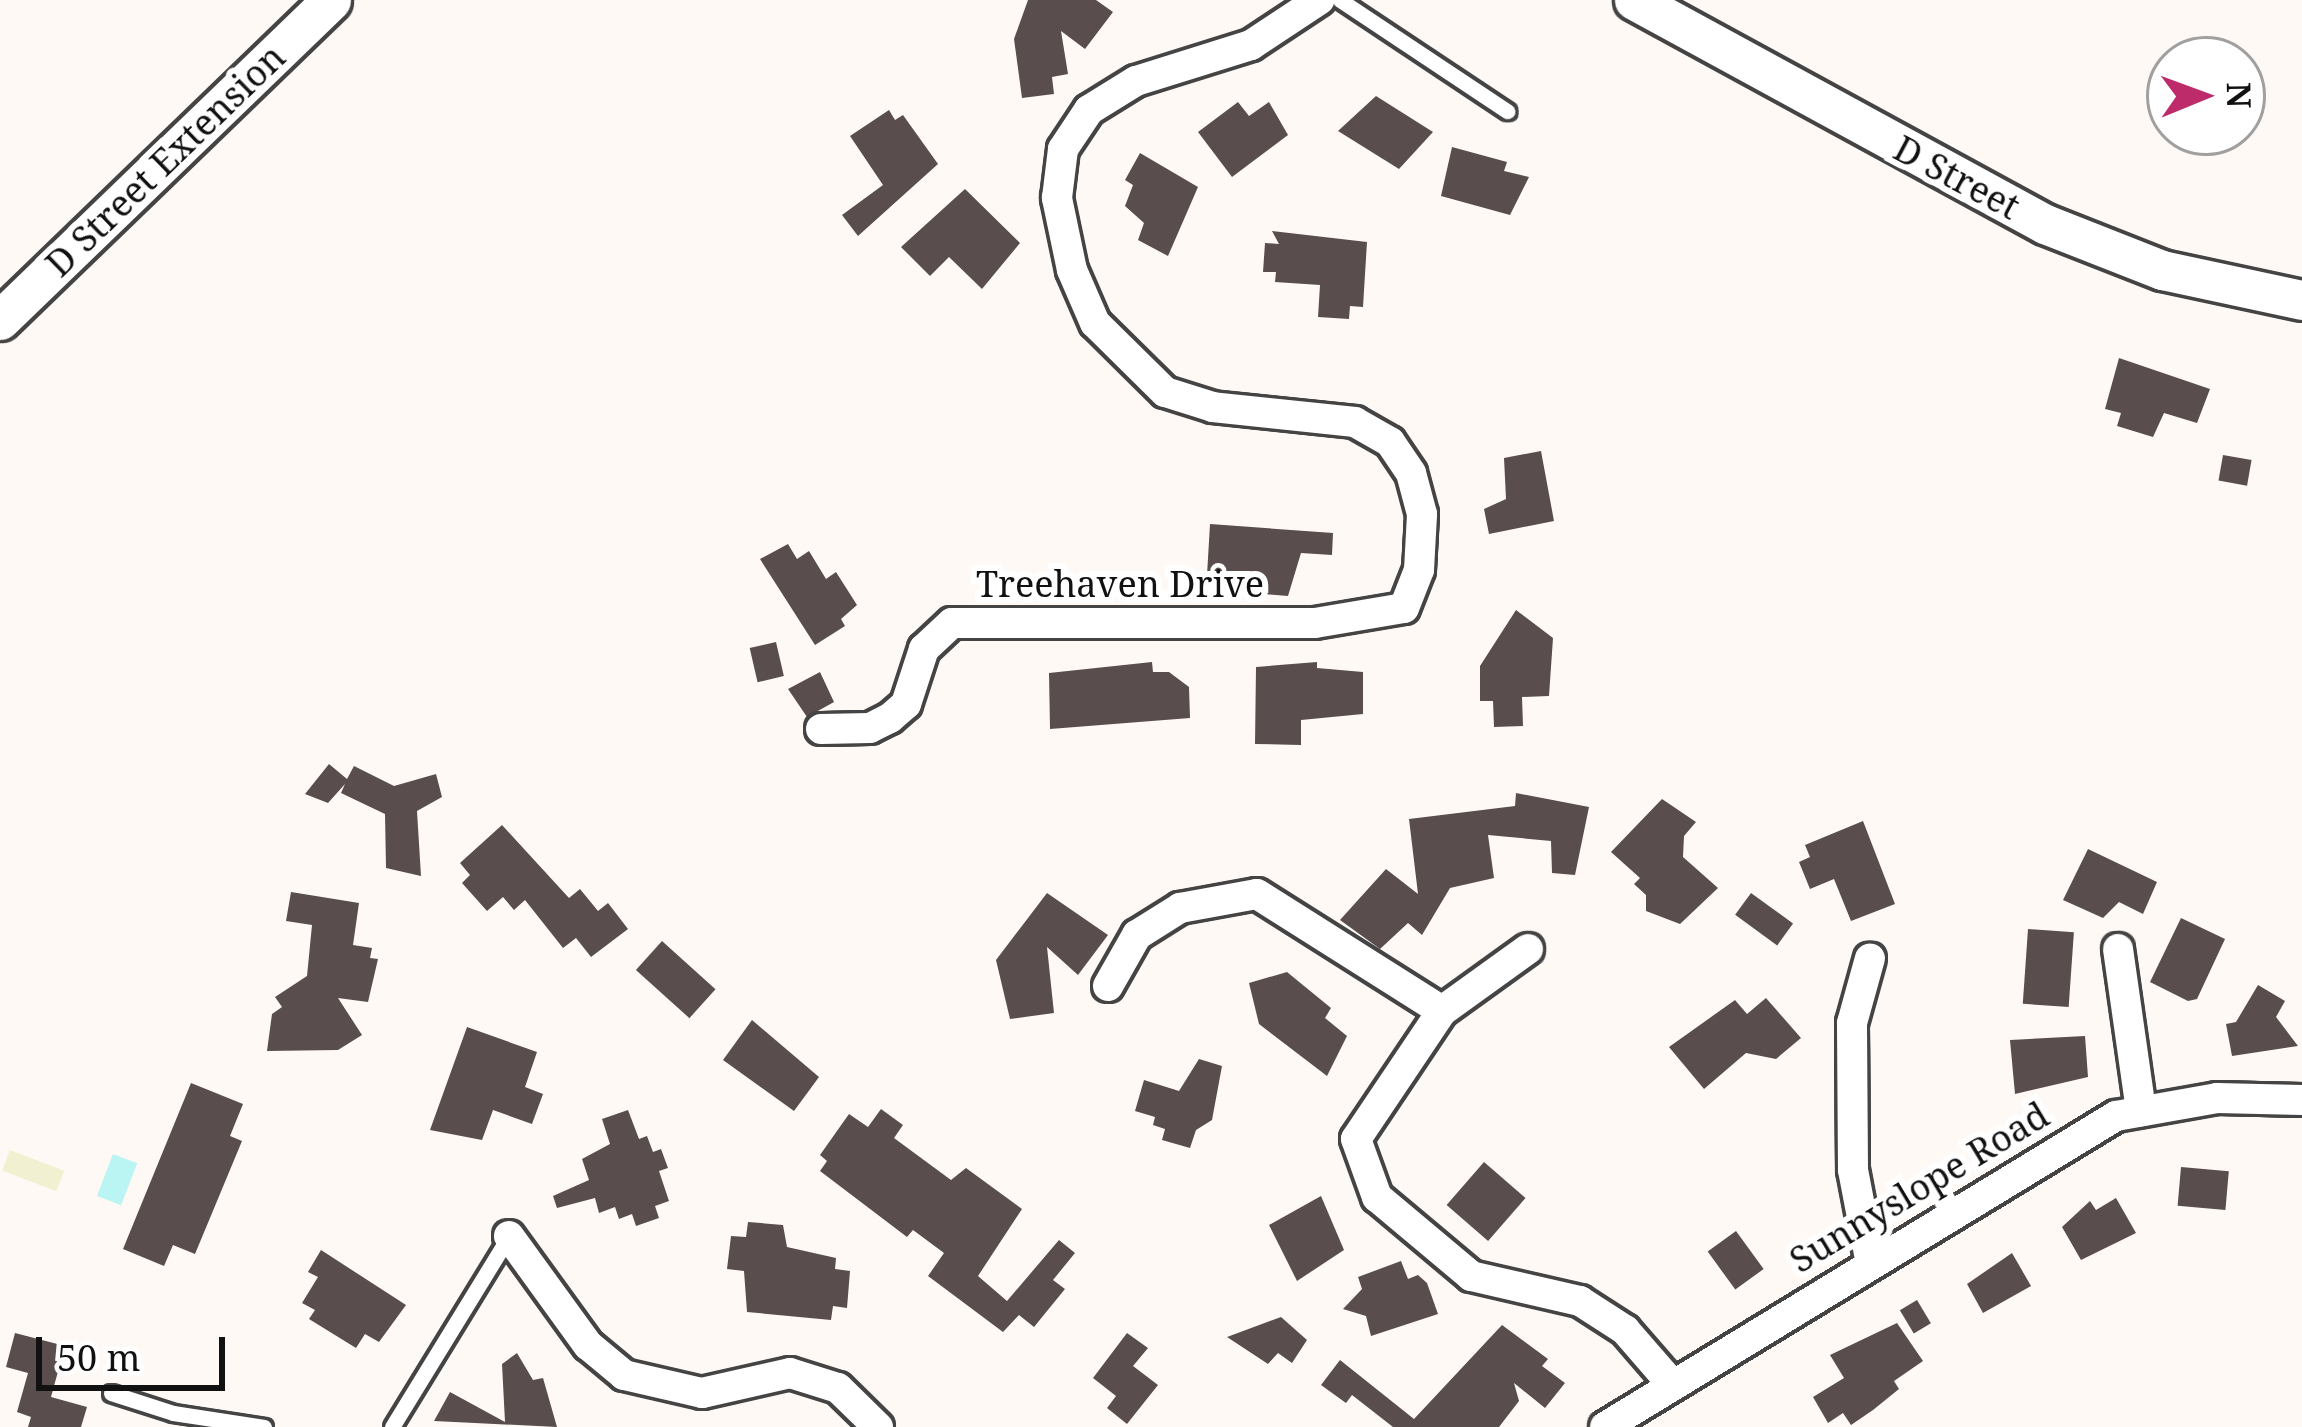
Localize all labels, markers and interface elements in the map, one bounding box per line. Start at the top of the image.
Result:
street label: D Street Extension [37,35,293,285]
north arrow [2146,36,2266,156]
text: N [2217,82,2262,109]
street label: D Street [1887,126,2027,228]
street label: Treehaven Drive [976,562,1264,606]
street label: Sunnyslope Road [1782,1093,2056,1281]
scale bar [42,1313,231,1387]
text: 50 m [57,1333,141,1382]

